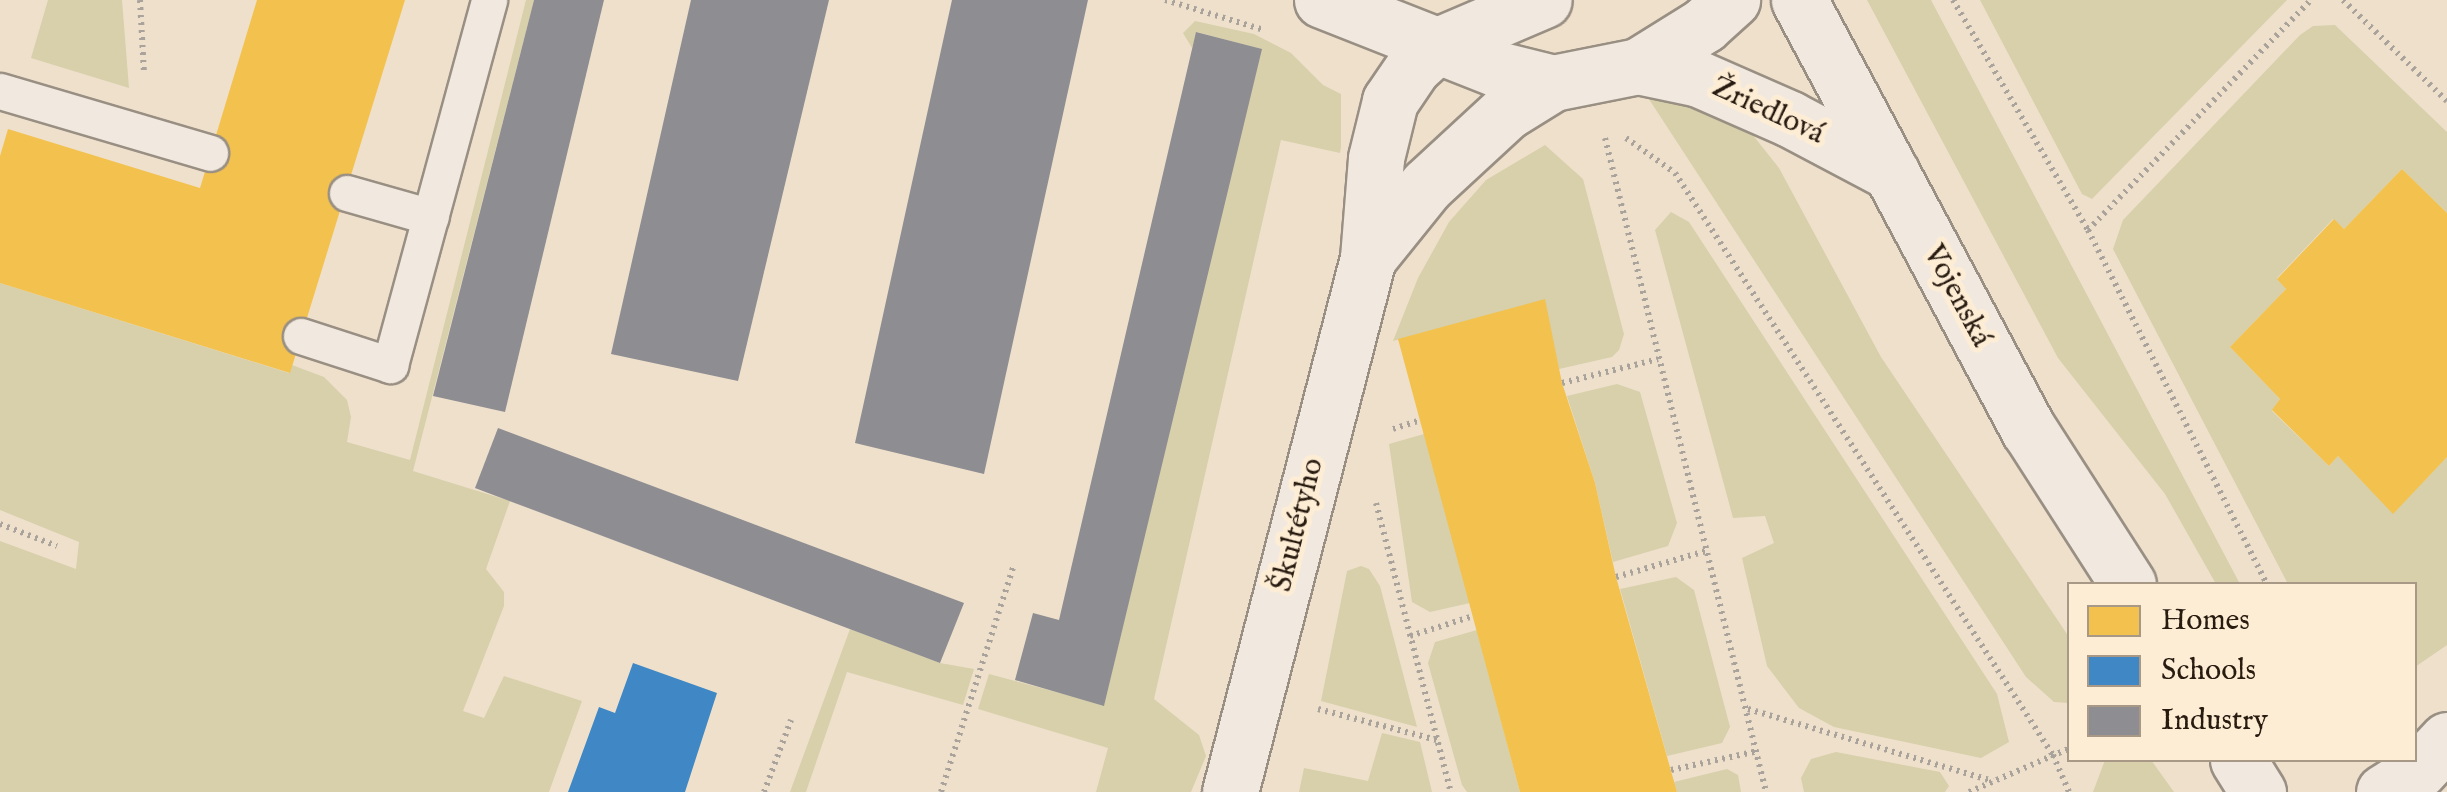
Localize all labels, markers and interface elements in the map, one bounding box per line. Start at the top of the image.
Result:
street label: Žriedlová [1706,69,1830,153]
street label: Vojenská [1915,239,1999,353]
street label: Škultétyho [1264,455,1332,595]
legend [2067,582,2417,762]
text: Homes [2161,602,2250,640]
text: Schools [2161,652,2256,690]
text: Industry [2161,702,2268,740]

